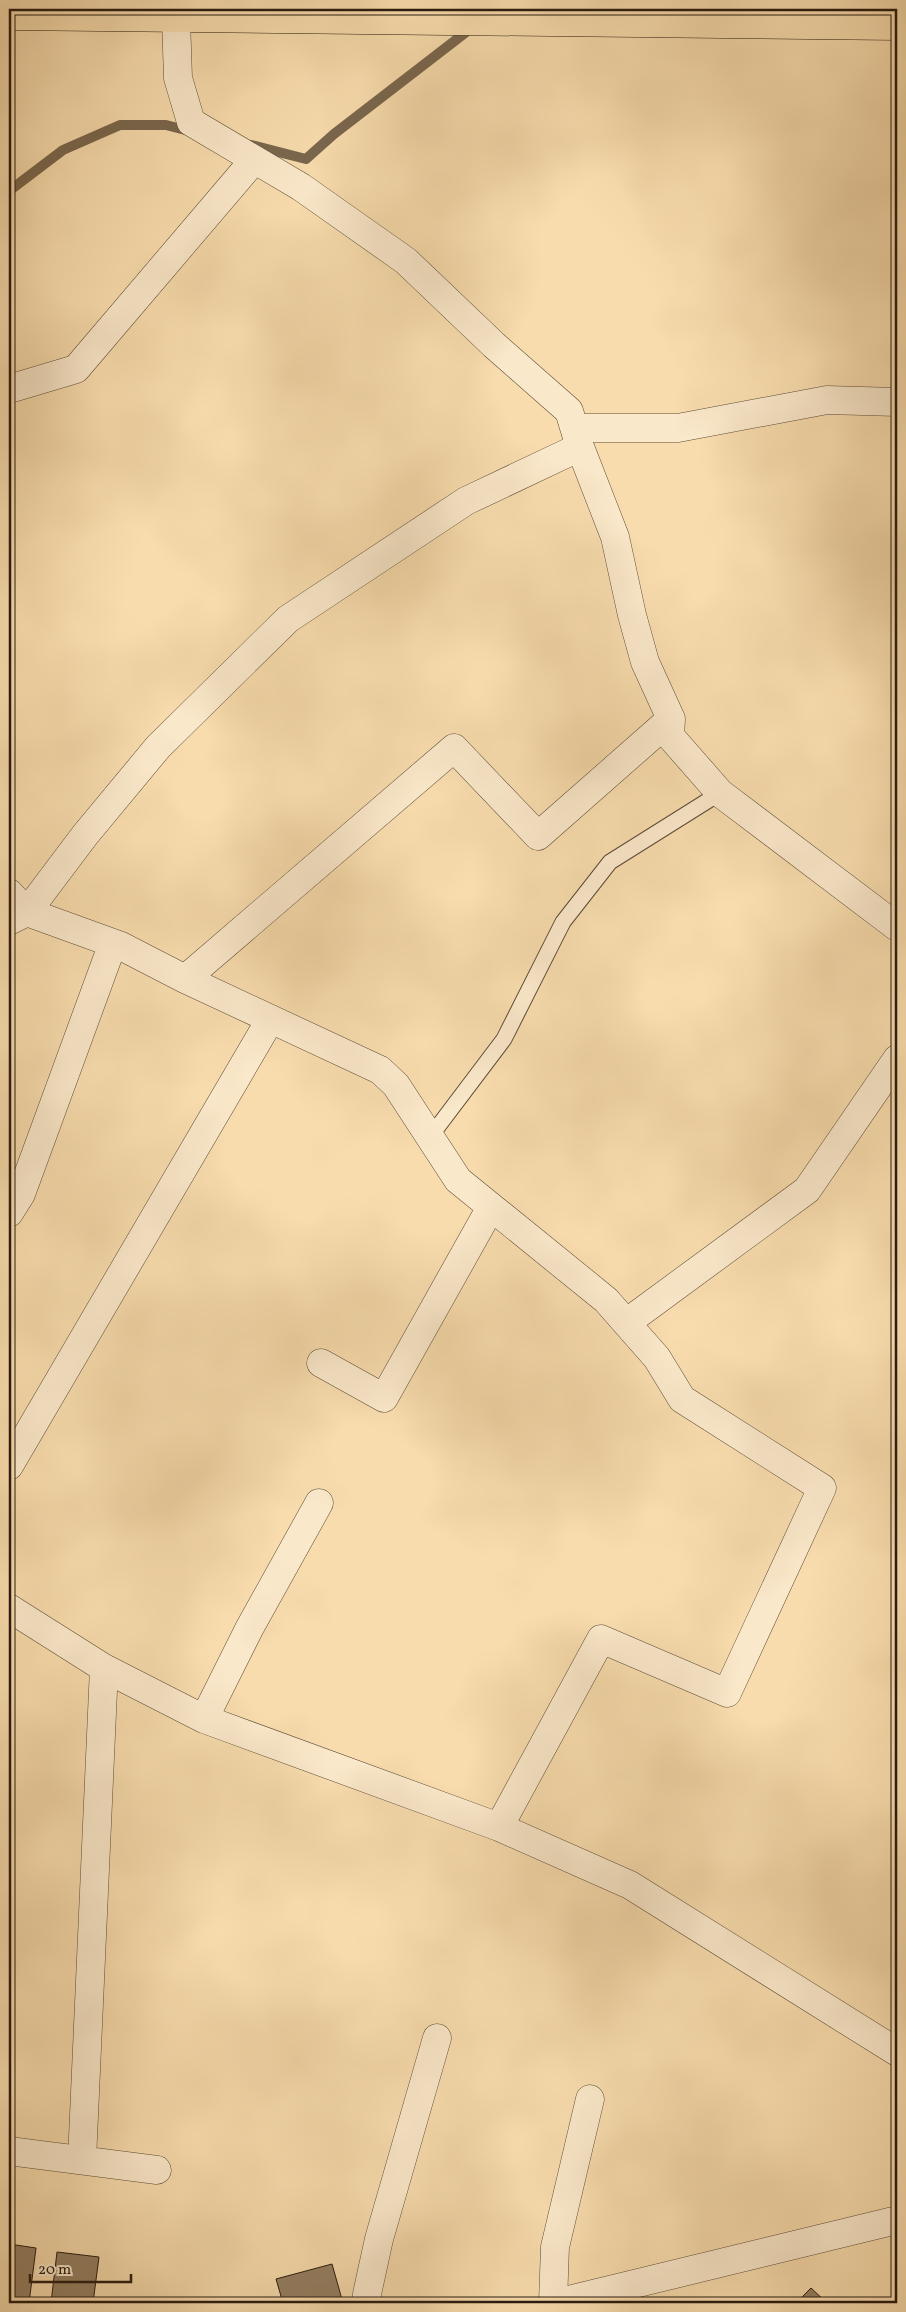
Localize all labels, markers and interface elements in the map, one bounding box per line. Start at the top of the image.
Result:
scale bar [30,2252,131,2284]
text: 20 m [38,2260,71,2281]

